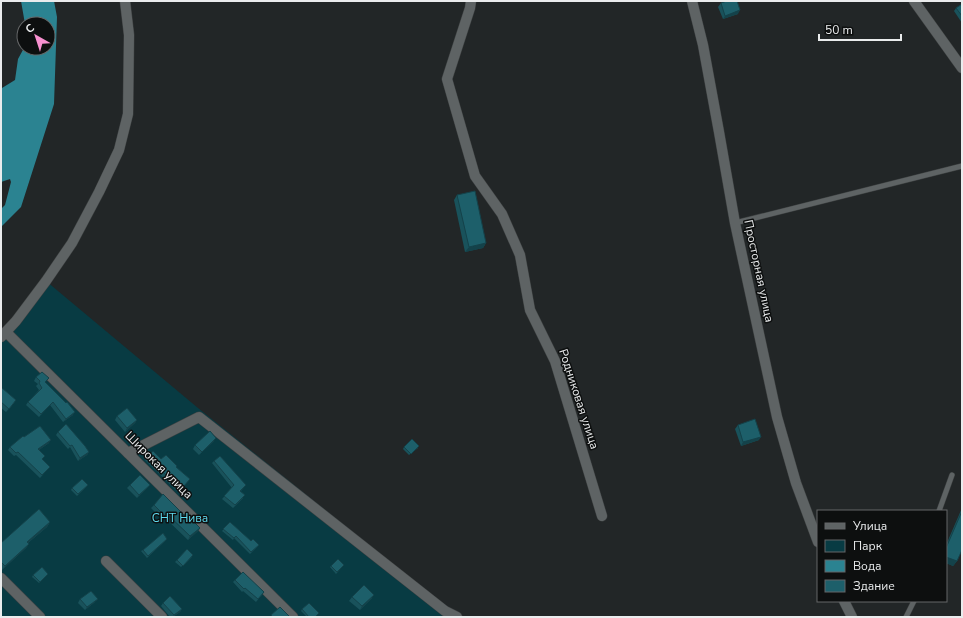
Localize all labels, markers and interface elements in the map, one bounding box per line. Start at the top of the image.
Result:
north arrow [16,16,56,56]
scale bar [819,16,901,42]
text: С [22,20,38,37]
text: 50 m [825,22,853,38]
street label: Просторная улица [740,218,778,324]
street label: Родниковая улица [555,347,603,451]
street label: Широкая улица [122,428,196,502]
park label: СНТ Нива [152,510,208,526]
legend [817,510,947,602]
text: Улица [852,518,887,534]
text: Парк [853,538,883,554]
text: Вода [853,558,881,574]
text: Здание [853,578,895,594]

